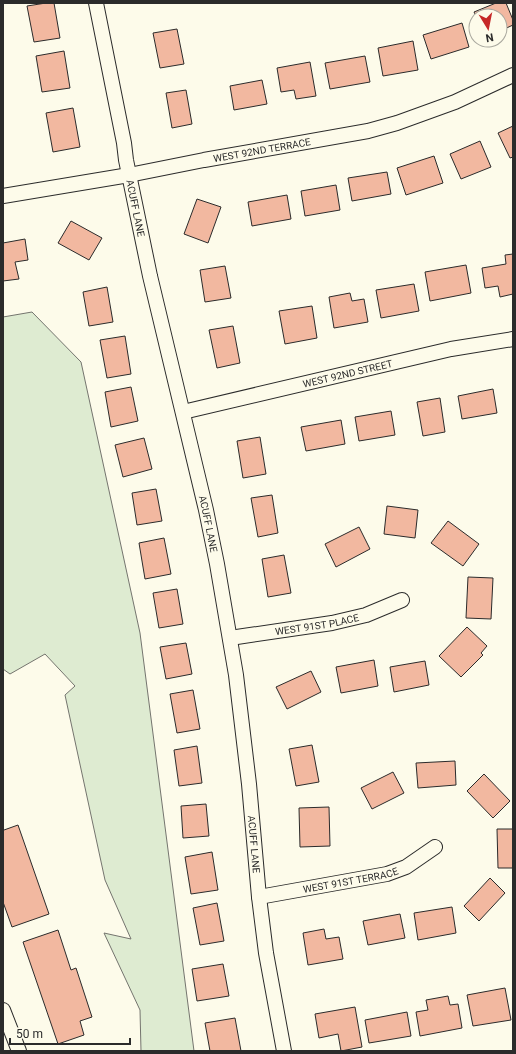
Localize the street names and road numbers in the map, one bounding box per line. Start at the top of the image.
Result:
street label: WEST 92ND TERRACE [212,136,312,164]
street label: ACUFF LANE [125,179,147,238]
street label: WEST 92ND STREET [302,357,393,389]
street label: ACUFF LANE [197,494,220,554]
street label: WEST 91ST PLACE [274,611,360,637]
street label: ACUFF LANE [246,815,262,874]
street label: WEST 91ST TERRACE [302,865,400,895]

